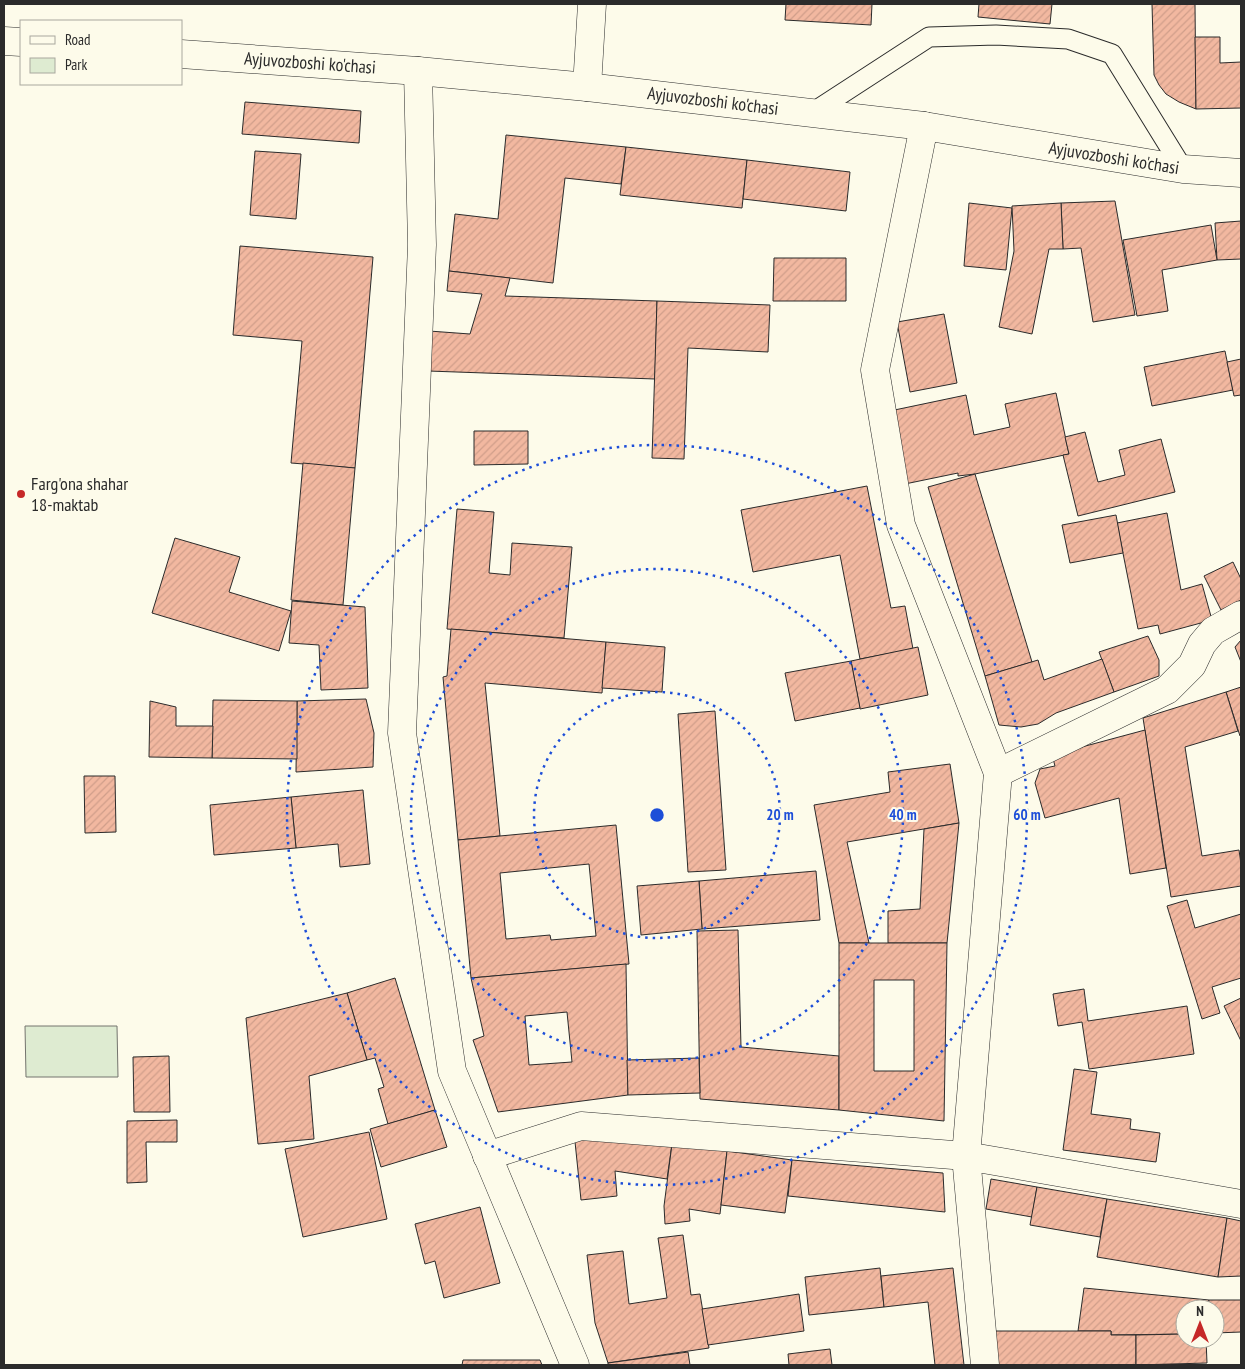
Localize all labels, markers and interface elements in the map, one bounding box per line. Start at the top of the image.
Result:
legend [20,20,182,85]
text: Road [65,30,91,49]
street label: Ayjuvozboshi ko'chasi [243,46,377,79]
text: Park [65,55,87,74]
street label: Ayjuvozboshi ko'chasi [646,81,780,120]
street label: Ayjuvozboshi ko'chasi [1047,136,1181,179]
place label: Farg'ona shahar 18-maktab [31,472,128,516]
marker: Farg'ona shahar 18-maktab [15,488,27,500]
text: 20 m [766,805,794,824]
text: 40 m [889,805,917,824]
text: 60 m [1013,805,1041,824]
centre of rings [648,806,666,824]
north arrow [1175,1299,1225,1349]
text: N [1196,1302,1204,1320]

